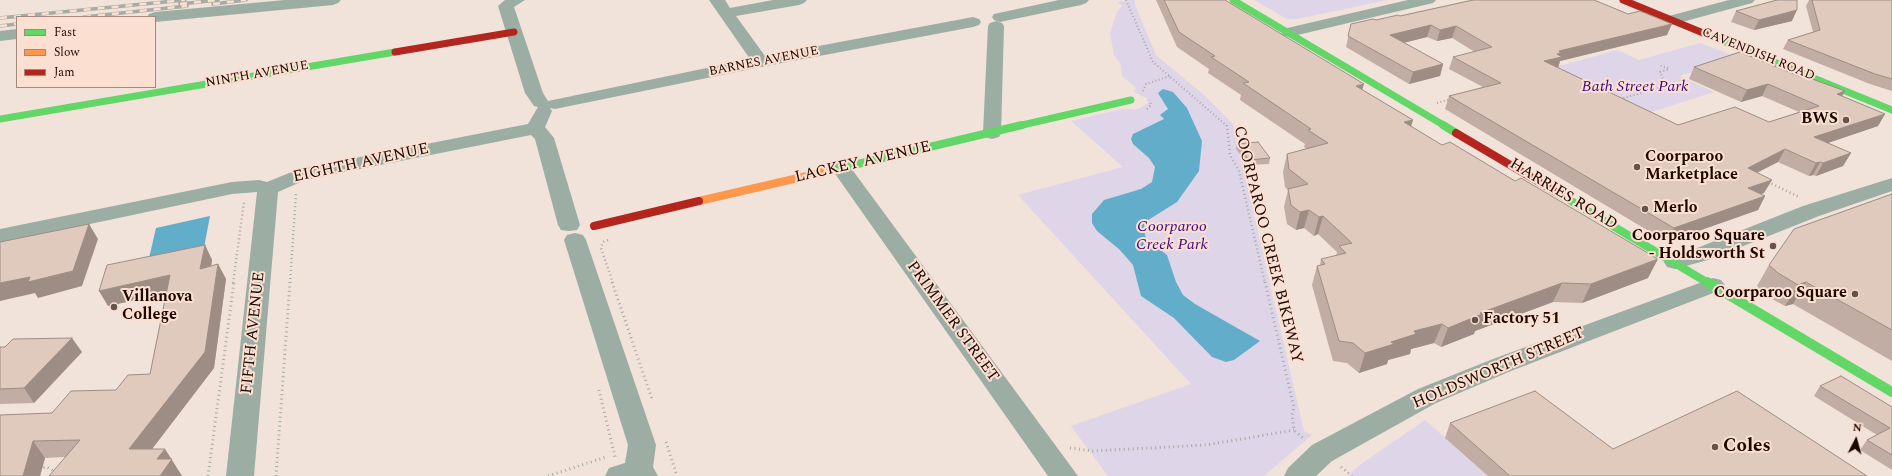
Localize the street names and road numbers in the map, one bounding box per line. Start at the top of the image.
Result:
street label: CAVENDISH ROAD [1699,25,1817,85]
street label: BARNES AVENUE [708,44,820,80]
street label: NINTH AVENUE [204,58,310,92]
street label: COORPAROO CREEK BIKEWAY [1228,124,1306,366]
street label: LACKEY AVENUE [793,138,933,188]
street label: EIGHTH AVENUE [291,140,431,188]
street label: HARRIES ROAD [1505,155,1621,235]
street label: PRIMMER STREET [902,258,1002,386]
street label: FIFTH AVENUE [238,271,270,395]
street label: HOLDSWORTH STREET [1410,324,1588,414]

